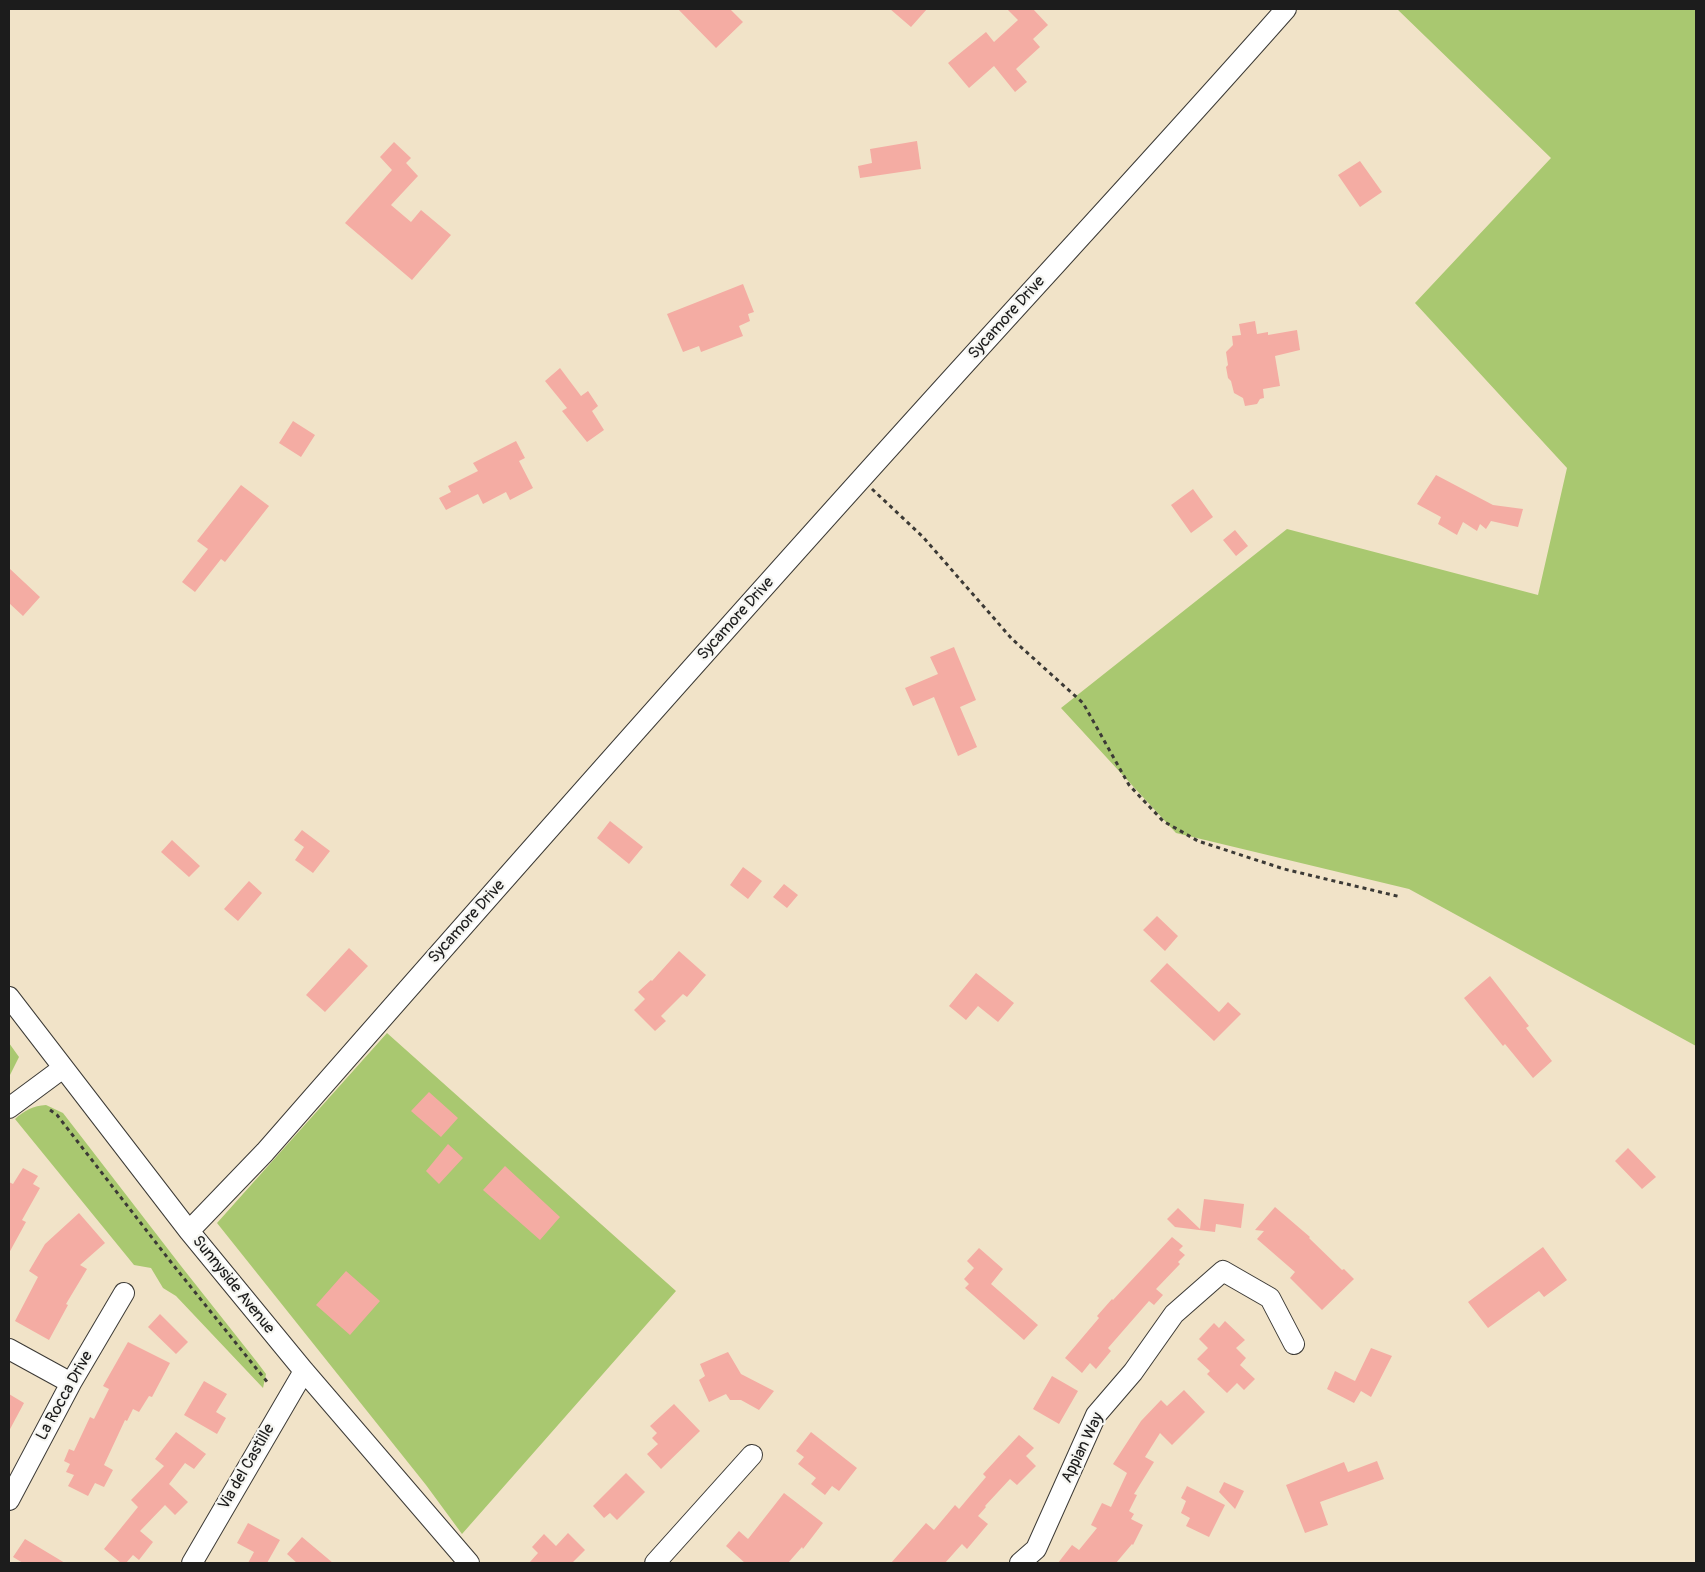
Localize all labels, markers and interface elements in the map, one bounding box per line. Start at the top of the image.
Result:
street label: Sycamore Drive [965,272,1049,364]
street label: Sycamore Drive [694,573,778,665]
street label: Sycamore Drive [425,876,509,968]
street label: Sunnyside Avenue [188,1232,278,1338]
street label: La Rocca Drive [33,1348,97,1444]
street label: Appian Way [1058,1410,1108,1486]
street label: Via del Castille [215,1421,279,1513]

